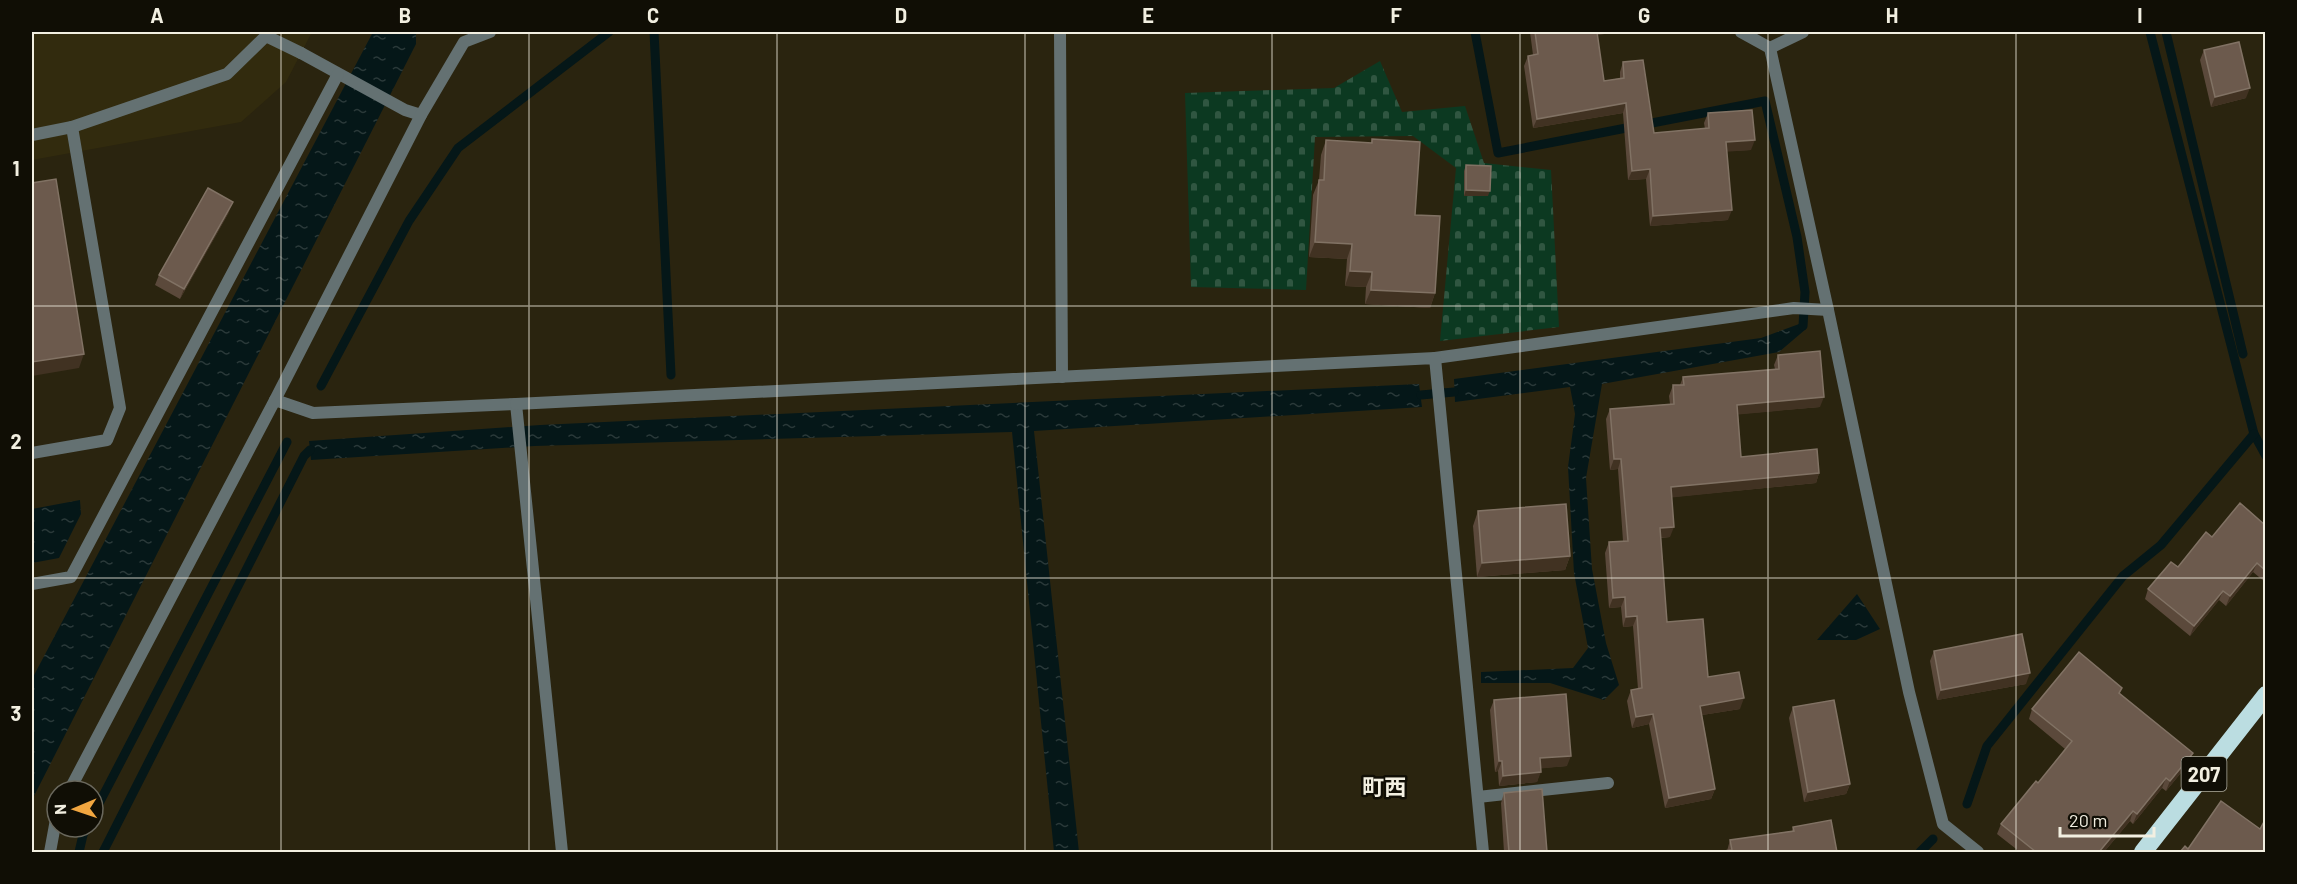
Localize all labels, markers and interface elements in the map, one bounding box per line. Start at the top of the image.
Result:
text: A [150,3,164,27]
text: B [399,3,411,27]
text: C [647,3,659,27]
text: D [895,3,907,27]
text: E [1142,3,1154,27]
text: F [1390,3,1402,27]
text: G [1638,3,1650,27]
text: H [1886,3,1898,27]
text: I [2137,3,2143,27]
text: 1 [12,156,20,180]
text: 2 [10,429,22,453]
text: 3 [11,701,21,725]
road number: 207 [2182,757,2226,791]
district label: 町西 [1362,773,1406,799]
north arrow [45,779,105,839]
scale bar [2060,800,2154,838]
text: N [50,804,69,815]
text: 20 m [2069,809,2107,831]

